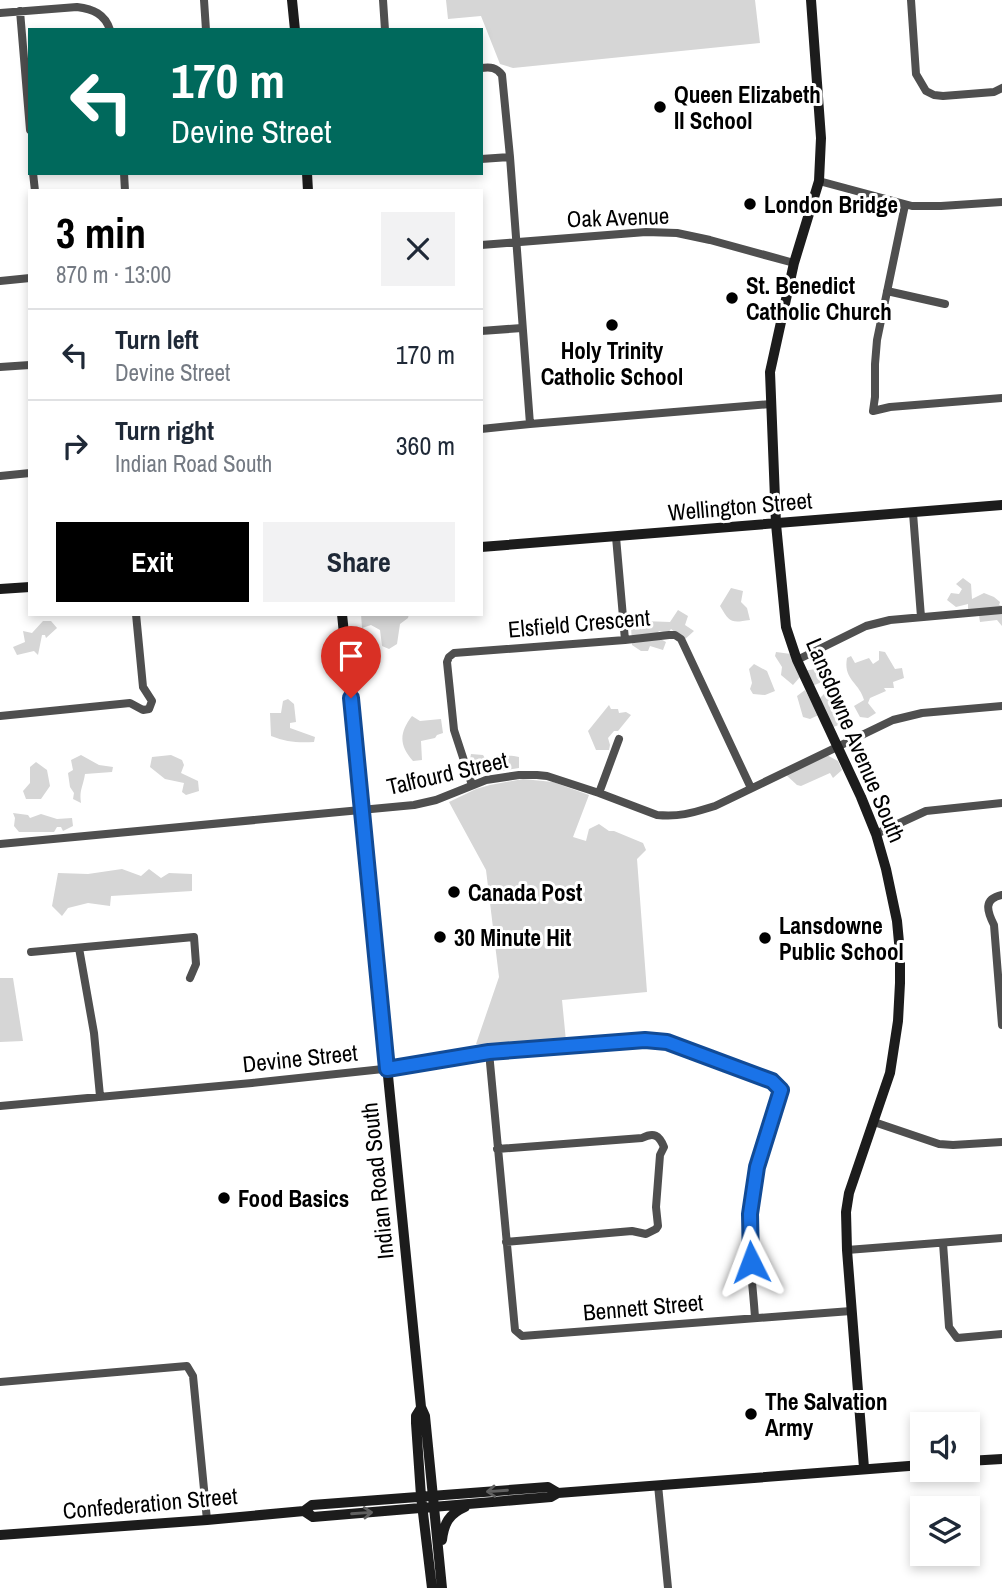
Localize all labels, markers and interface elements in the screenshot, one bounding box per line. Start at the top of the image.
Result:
text: 170 m [171,47,285,113]
icon: left [56,56,147,147]
place label: Queen Elizabeth II School [674,79,821,136]
marker: Queen Elizabeth II School [652,99,668,115]
text: Devine Street [171,110,331,153]
place label: London Bridge [764,189,898,220]
marker: London Bridge [742,196,758,212]
street label: Oak Avenue [566,200,670,234]
text: 3 min [56,205,146,261]
button: close [381,212,455,286]
text: 870 m · 13:00 [56,259,171,290]
place label: St. Benedict Catholic Church [746,270,892,327]
marker: St. Benedict Catholic Church [724,290,740,306]
marker: Holy Trinity Catholic School [604,317,620,333]
text: Turn left [115,322,199,357]
place label: Holy Trinity Catholic School [541,335,683,392]
icon: left [56,336,94,374]
text: 170 m [396,337,455,372]
text: Devine Street [115,357,230,388]
text: Turn right [115,413,214,448]
icon: right [56,427,94,465]
text: 360 m [396,428,455,463]
text: Indian Road South [115,448,272,479]
street label: Wellington Street [667,484,813,528]
button: Exit [56,522,249,602]
button: Share [263,522,455,602]
street label: Elsfield Crescent [507,601,651,645]
pin [321,626,381,698]
street label: Lansdowne Avenue South [799,633,913,847]
icon: arrive [332,637,370,675]
street label: Talfourd Street [384,744,510,802]
place label: Canada Post [468,877,582,908]
marker: Canada Post [446,884,462,900]
place label: Lansdowne Public School [779,910,904,967]
place label: 30 Minute Hit [454,922,571,953]
marker: 30 Minute Hit [432,929,448,945]
marker: Lansdowne Public School [757,930,773,946]
street label: Devine Street [241,1037,359,1079]
street label: Indian Road South [353,1101,401,1261]
place label: Food Basics [238,1183,349,1214]
marker: Food Basics [216,1190,232,1206]
position arrow [714,1225,788,1299]
street label: Bennett Street [582,1286,704,1328]
place label: The Salvation Army [765,1386,888,1443]
marker: The Salvation Army [743,1406,759,1422]
map controls [910,1412,980,1566]
button: sound [910,1412,980,1482]
street label: Confederation Street [61,1480,239,1526]
one-way arrow [486,1485,509,1498]
button: layers [910,1496,980,1566]
one-way arrow [351,1507,374,1520]

